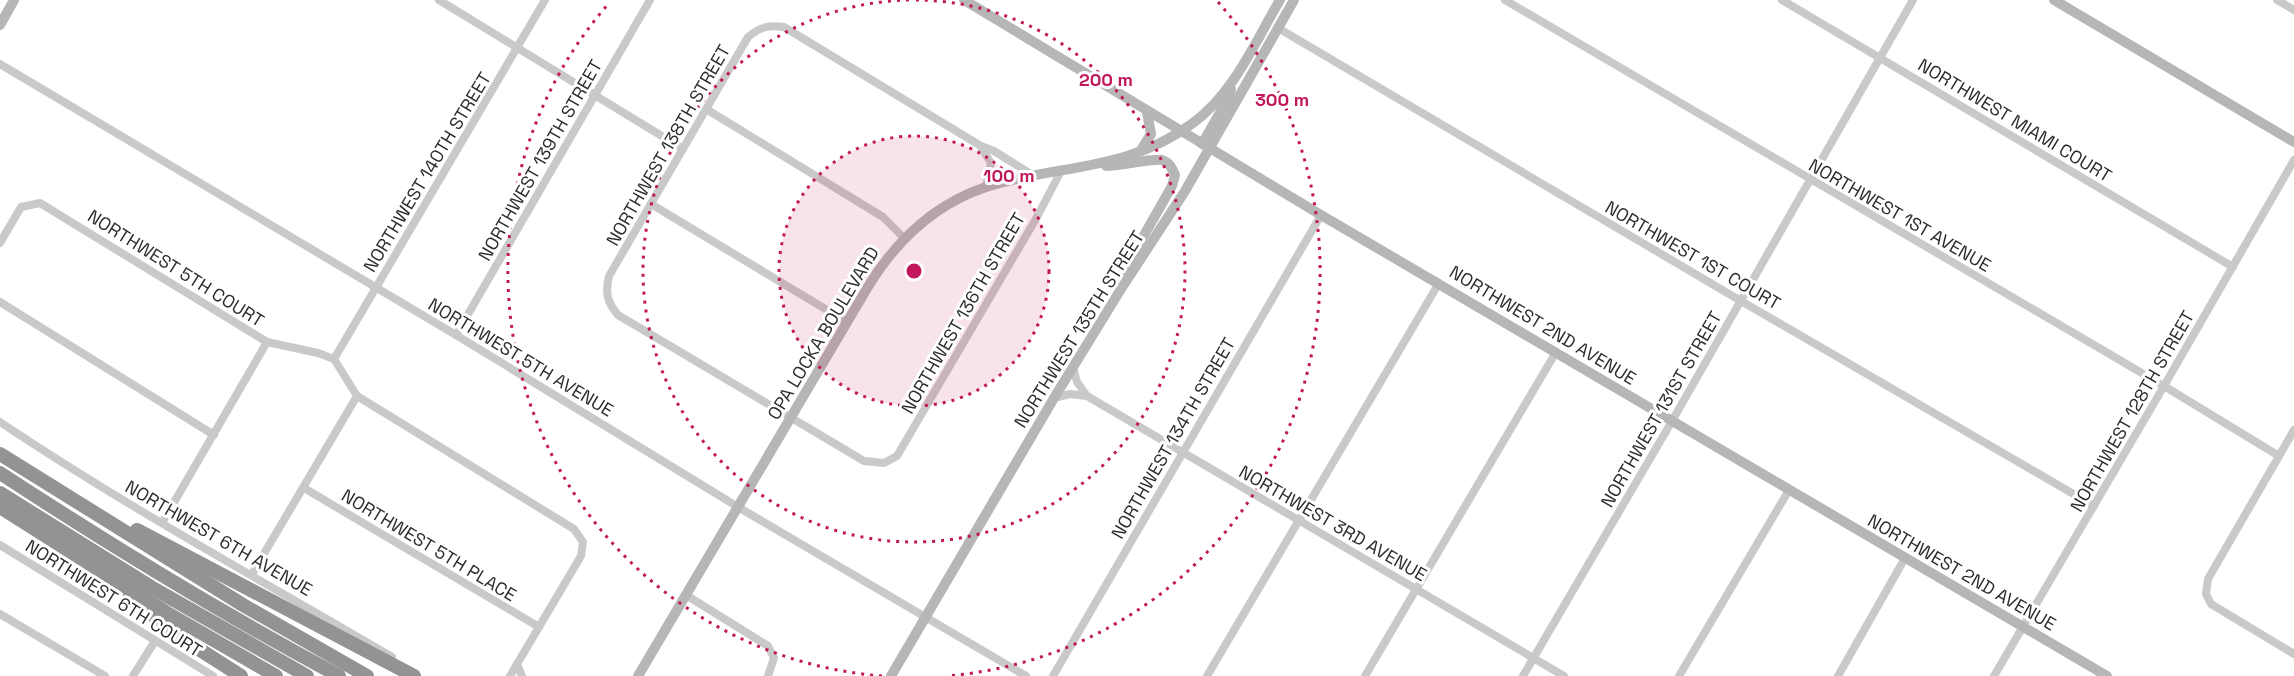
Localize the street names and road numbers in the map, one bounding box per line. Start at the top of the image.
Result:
street label: NORTHWEST 138TH STREET [601,40,735,250]
street label: NORTHWEST MIAMI COURT [1914,53,2116,187]
street label: NORTHWEST 139TH STREET [473,55,607,265]
street label: NORTHWEST 140TH STREET [358,67,496,276]
street label: NORTHWEST 1ST AVENUE [1805,153,1995,277]
street label: NORTHWEST 1ST COURT [1601,195,1785,315]
street label: NORTHWEST 5TH COURT [83,204,269,332]
street label: NORTHWEST 136TH STREET [896,208,1030,418]
street label: NORTHWEST 135TH STREET [1009,226,1149,432]
street label: OPA LOCKA BOULEVARD [762,242,884,424]
street label: NORTHWEST 2ND AVENUE [1446,260,1640,390]
street label: NORTHWEST 5TH AVENUE [424,293,618,421]
street label: NORTHWEST 131ST STREET [1595,306,1727,511]
street label: NORTHWEST 128TH STREET [2065,306,2199,516]
street label: NORTHWEST 134TH STREET [1106,333,1240,543]
street label: NORTHWEST 3RD AVENUE [1235,460,1431,586]
street label: NORTHWEST 6TH AVENUE [121,475,317,601]
street label: NORTHWEST 5TH PLACE [337,484,521,606]
street label: NORTHWEST 2ND AVENUE [1864,509,2060,635]
street label: NORTHWEST 6TH COURT [21,534,207,662]

